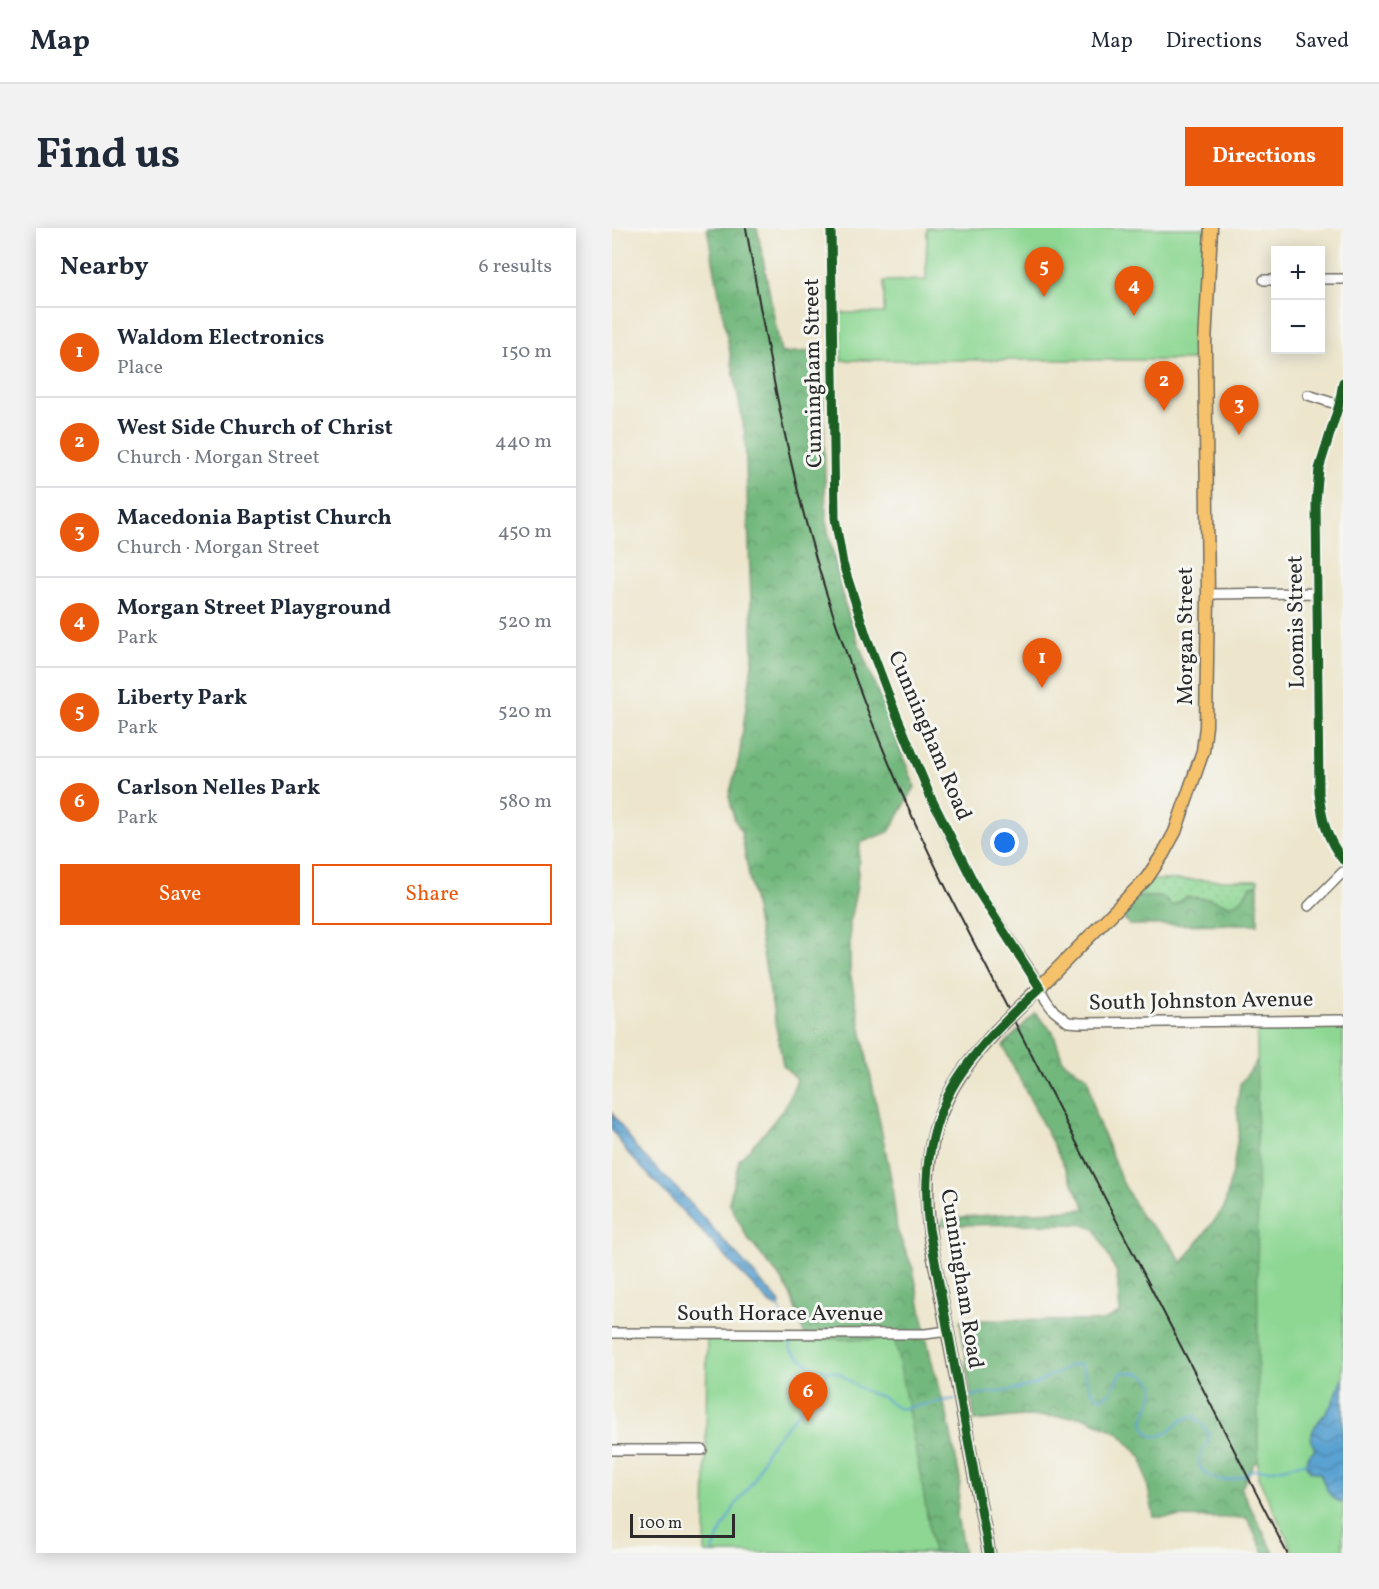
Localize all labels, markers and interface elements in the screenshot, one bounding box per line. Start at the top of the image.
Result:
text: Map [30,22,90,61]
text: Map [1091,27,1133,56]
text: Directions [1166,27,1262,56]
text: Saved [1295,27,1349,56]
text: Find us [36,127,180,186]
button: Directions [1185,127,1343,186]
map controls [1271,246,1325,354]
button: + [1271,246,1325,300]
pin: 5 [1024,248,1064,297]
text: Nearby [60,249,149,285]
text: 6 results [479,253,552,281]
pin: 4 [1114,266,1154,316]
street label: Cunningham Street [797,278,831,468]
button: − [1271,300,1325,354]
text: Waldom Electronics [117,323,324,354]
text: 1 [75,338,84,366]
text: 150 m [501,338,552,366]
text: Place [117,354,163,382]
pin: 2 [1144,362,1184,411]
pin: 3 [1220,386,1258,435]
text: West Side Church of Christ [117,413,393,444]
text: 2 [74,428,85,456]
text: 440 m [495,428,552,456]
text: Church · Morgan Street [117,444,320,472]
text: Macedonia Baptist Church [117,503,392,534]
text: 3 [74,518,85,546]
text: 450 m [498,518,552,546]
text: Church · Morgan Street [117,534,320,562]
street label: Loomis Street [1280,555,1314,689]
street label: Morgan Street [1171,567,1202,705]
text: Morgan Street Playground [117,593,391,624]
text: 4 [73,608,86,636]
text: 520 m [498,608,552,636]
text: Park [117,624,158,652]
pin: 1 [1022,638,1062,688]
street label: Cunningham Road [879,646,979,826]
text: Liberty Park [117,683,247,714]
text: 5 [75,698,84,726]
text: 520 m [498,698,552,726]
text: Park [117,714,158,742]
text: Carlson Nelles Park [117,773,320,804]
text: 6 [74,788,85,816]
text: 580 m [499,788,552,816]
text: Park [117,804,158,832]
your location [990,828,1019,857]
button: Save [60,864,300,925]
button: Share [312,864,552,925]
street label: South Johnston Avenue [1088,985,1314,1019]
street label: Cunningham Road [931,1187,991,1371]
street label: South Horace Avenue [677,1299,883,1330]
pin: 6 [788,1372,828,1422]
scale bar [630,1511,735,1538]
text: 100 m [639,1513,682,1535]

